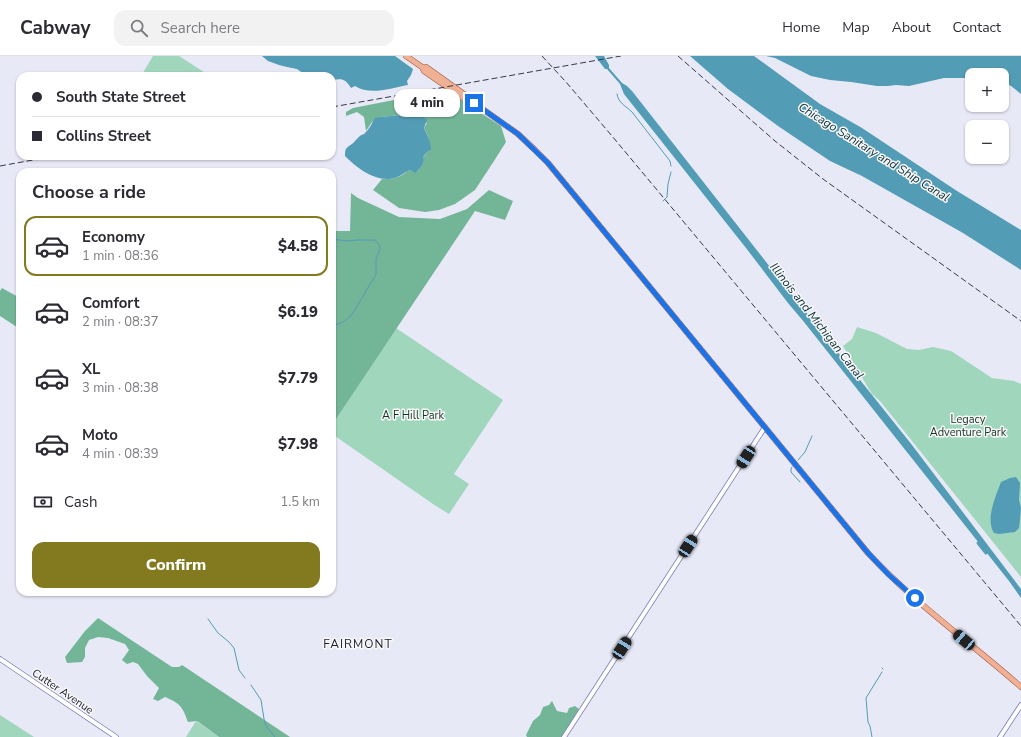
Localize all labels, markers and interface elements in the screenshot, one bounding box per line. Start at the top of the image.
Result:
search box [114,10,394,46]
text: Cabway [20,15,90,41]
icon: search [128,17,150,39]
text: Search here [160,18,240,38]
text: Home [782,18,820,37]
text: Map [842,18,870,37]
text: About [892,18,931,37]
text: Contact [953,18,1001,37]
map controls [965,68,1009,164]
button: + [965,68,1009,112]
text: South State Street [56,87,186,107]
callout: 4 min [394,89,460,117]
text: 4 min [410,94,444,112]
route end [465,94,483,112]
water label: Chicago Sanitary and Ship Canal [795,99,953,205]
button: − [965,120,1009,164]
text: Collins Street [56,126,151,146]
text: Choose a ride [32,180,146,204]
text: Economy [82,227,145,247]
icon: car [34,228,70,264]
text: $4.58 [278,236,318,256]
text: 1 min · 08:36 [82,247,158,265]
water label: Illinois and Michigan Canal [766,259,868,383]
text: Comfort [82,293,139,313]
icon: car [34,294,70,330]
text: $6.19 [278,302,318,322]
text: 2 min · 08:37 [82,313,158,331]
text: XL [82,359,101,379]
icon: car [34,360,70,396]
text: $7.79 [278,368,318,388]
text: 3 min · 08:38 [82,379,158,397]
park label: A F Hill Park [382,408,444,423]
park label: Legacy Adventure Park [930,412,1007,440]
text: Moto [82,425,118,445]
icon: car [34,426,70,462]
text: $7.98 [278,434,318,454]
car [734,444,758,470]
text: 4 min · 08:39 [82,445,158,463]
icon: cash [32,491,54,513]
text: Cash [64,492,98,512]
text: 1.5 km [280,493,320,511]
car [676,533,700,559]
button: Confirm [32,542,320,588]
route start [906,589,924,607]
car [951,628,977,652]
car [610,635,634,661]
district label: FAIRMONT [323,636,393,652]
street label: Cutter Avenue [29,665,96,718]

